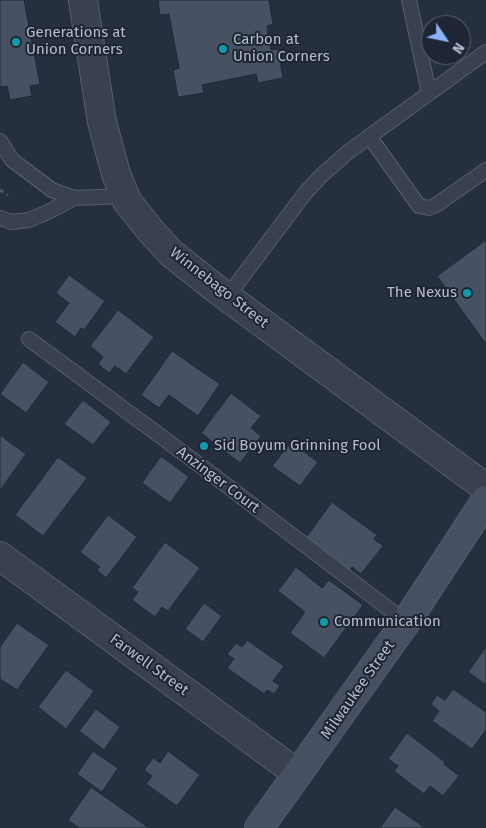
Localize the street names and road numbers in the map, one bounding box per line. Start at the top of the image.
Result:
street label: Winnebago Street [166,244,272,332]
street label: Anzinger Court [173,443,263,517]
street label: Farwell Street [106,630,192,700]
street label: Milwaukee Street [317,637,399,743]

